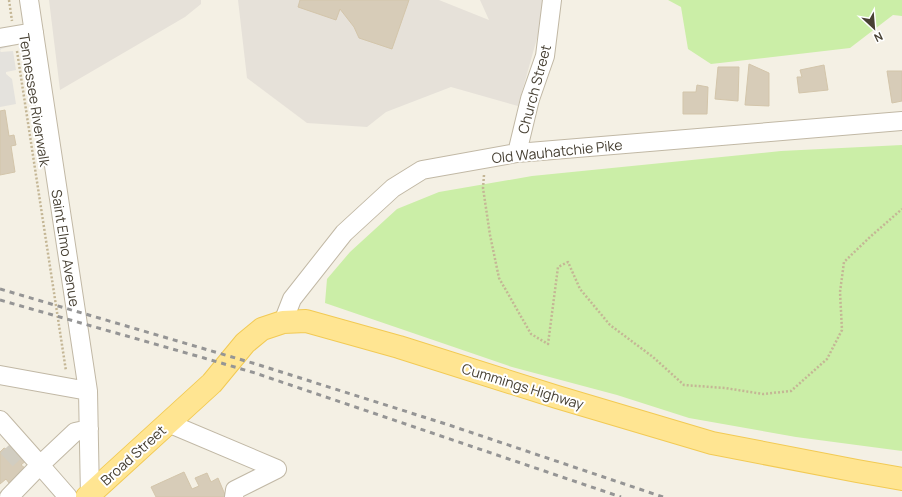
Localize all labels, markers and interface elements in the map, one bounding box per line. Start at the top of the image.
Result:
north arrow [854,8,894,48]
text: N [872,29,885,46]
street label: Tennessee Riverwalk [15,32,55,169]
street label: Church Street [513,42,555,136]
street label: Old Wauhatchie Pike [491,135,623,167]
street label: Saint Elmo Avenue [47,188,85,308]
street label: Cummings Highway [460,358,587,414]
street label: Broad Street [96,420,170,489]

